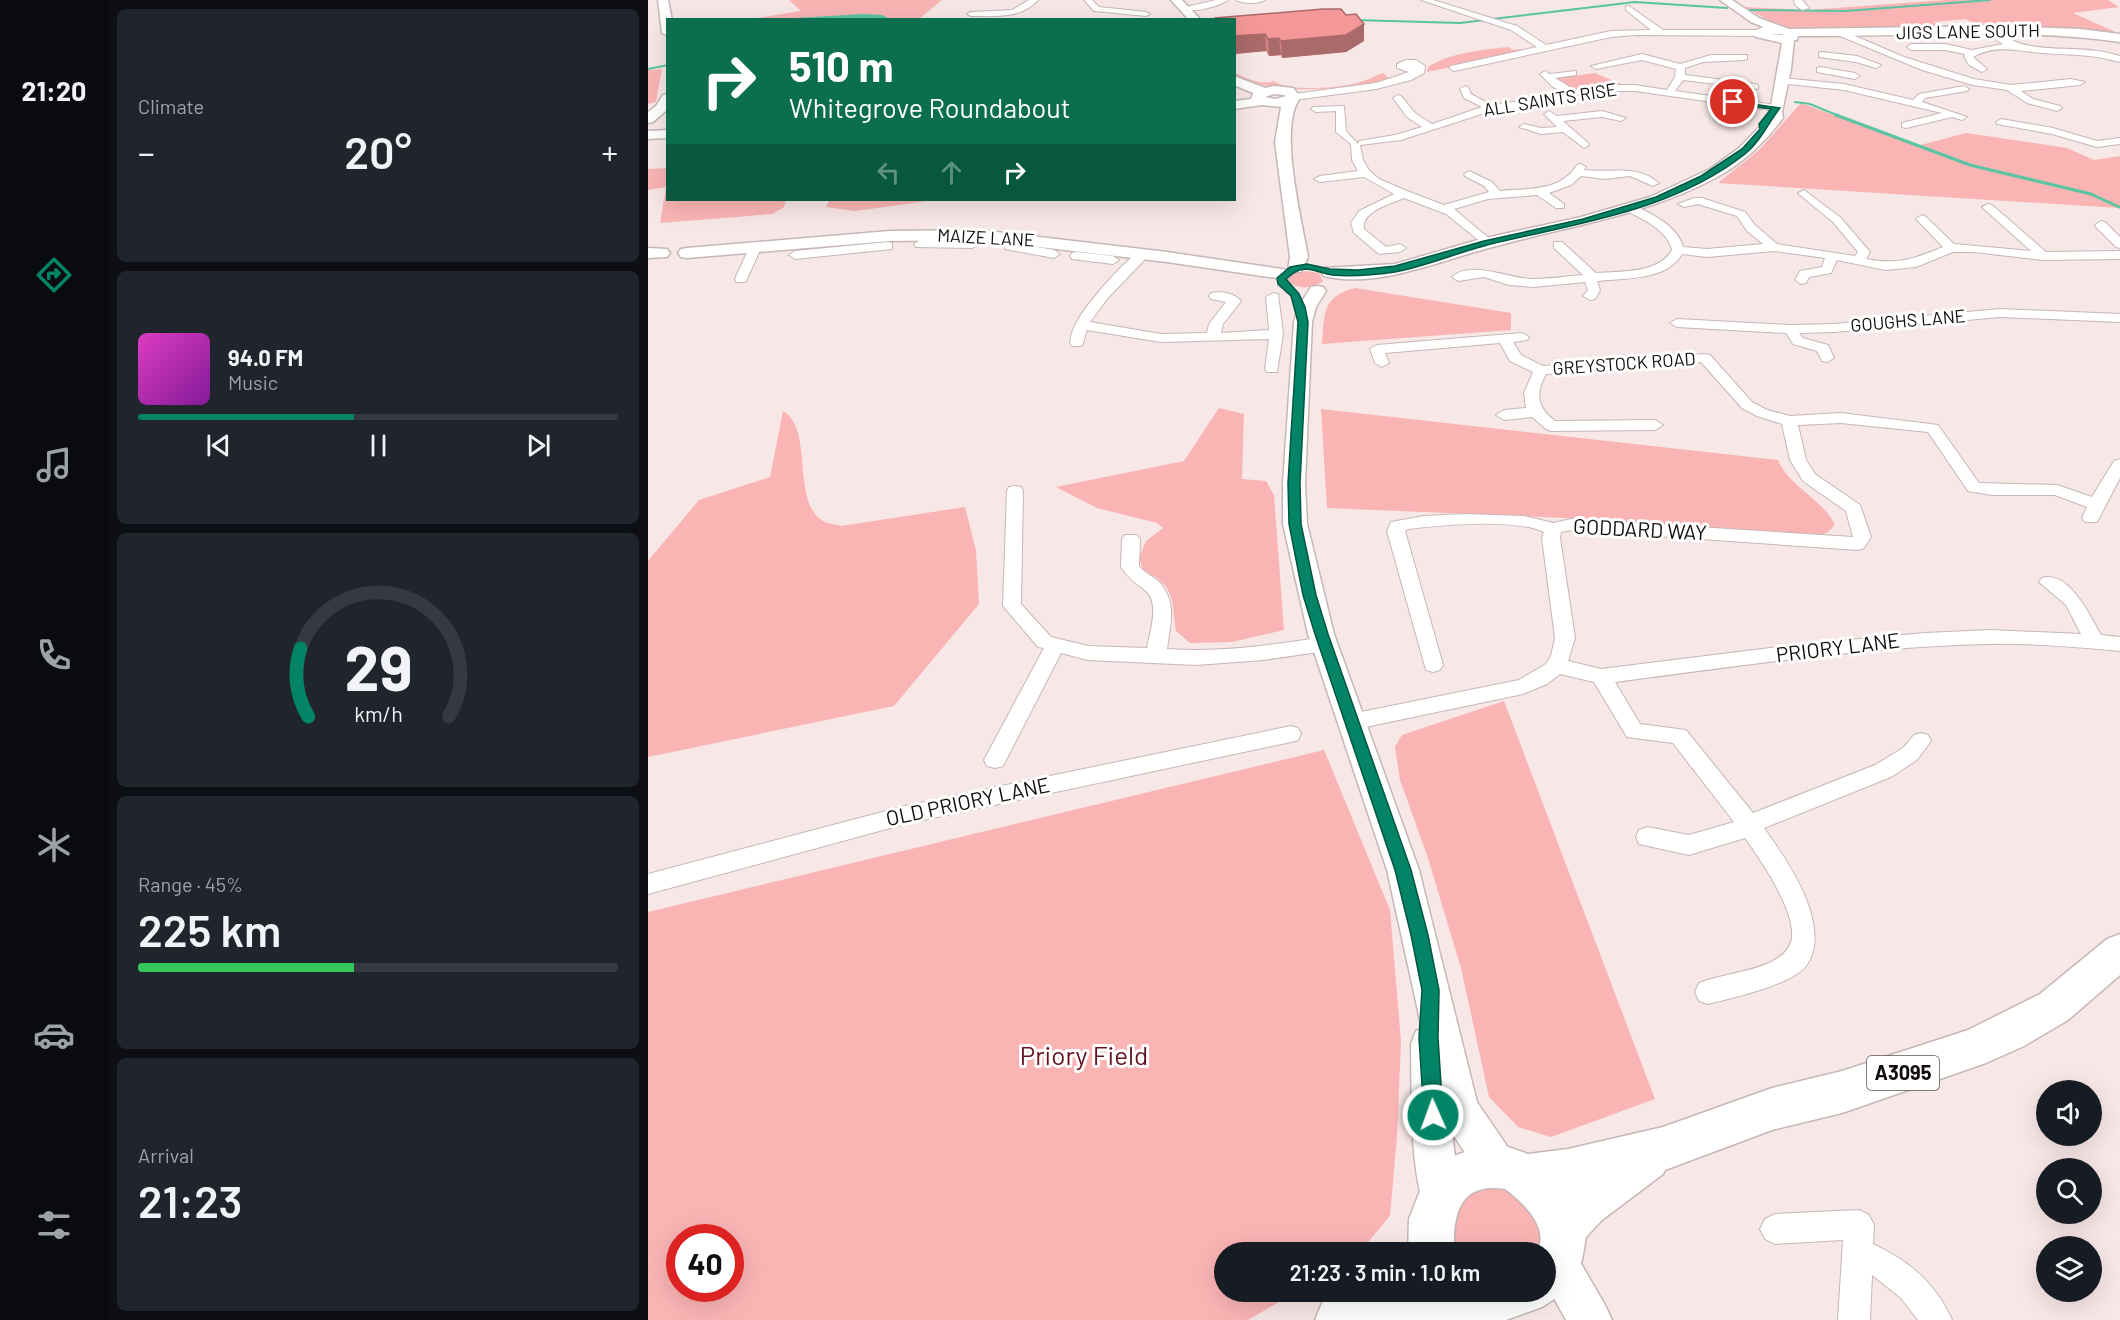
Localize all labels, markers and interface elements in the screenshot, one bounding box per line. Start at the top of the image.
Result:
street label: JIGS LANE SOUTH [1896,19,2040,43]
text: 510 m [789,40,893,90]
icon: right [690,42,768,120]
text: 21:20 [22,74,86,106]
pin [1707,76,1758,127]
street label: ALL SAINTS RISE [1482,78,1618,120]
icon: arrive [1716,85,1749,118]
text: Whitegrove Roundabout [789,91,1071,123]
text: Climate [138,94,204,118]
text: 20° [344,124,412,178]
text: − [138,132,155,172]
text: + [602,132,618,172]
icon: left [872,156,905,189]
icon: ahead [935,156,968,189]
icon: right [998,156,1031,189]
street label: MAIZE LANE [937,223,1035,251]
icon: directions [33,254,75,296]
street label: GOUGHS LANE [1850,304,1966,336]
text: 94.0 FM [228,344,303,370]
street label: GREYSTOCK ROAD [1552,347,1696,379]
text: Music [228,370,278,394]
icon: previous [202,429,235,462]
icon: pause [362,429,395,462]
icon: next [522,429,555,462]
icon: music [33,444,75,486]
street label: GODDARD WAY [1573,513,1708,544]
street label: PRIORY LANE [1774,627,1901,667]
text: 29 [344,629,412,703]
icon: phone [33,634,75,676]
text: km/h [354,701,402,726]
street label: OLD PRIORY LANE [883,771,1052,830]
icon: climate [33,824,75,866]
text: Range · 45% [138,872,243,896]
text: 225 km [138,902,281,956]
icon: car [33,1014,75,1056]
park label: Priory Field [1020,1039,1148,1070]
road number: A3095 [1867,1056,1939,1090]
map controls [2036,1080,2102,1302]
button: sound [2036,1080,2102,1146]
position arrow [1401,1083,1465,1147]
text: Arrival [138,1143,194,1167]
button: search [2036,1158,2102,1224]
text: 21:23 [138,1173,242,1227]
icon: filters [33,1204,75,1246]
speed limit sign: 40 [666,1224,744,1302]
button: layers [2036,1236,2102,1302]
text: 21:23 · 3 min · 1.0 km [1290,1259,1480,1285]

